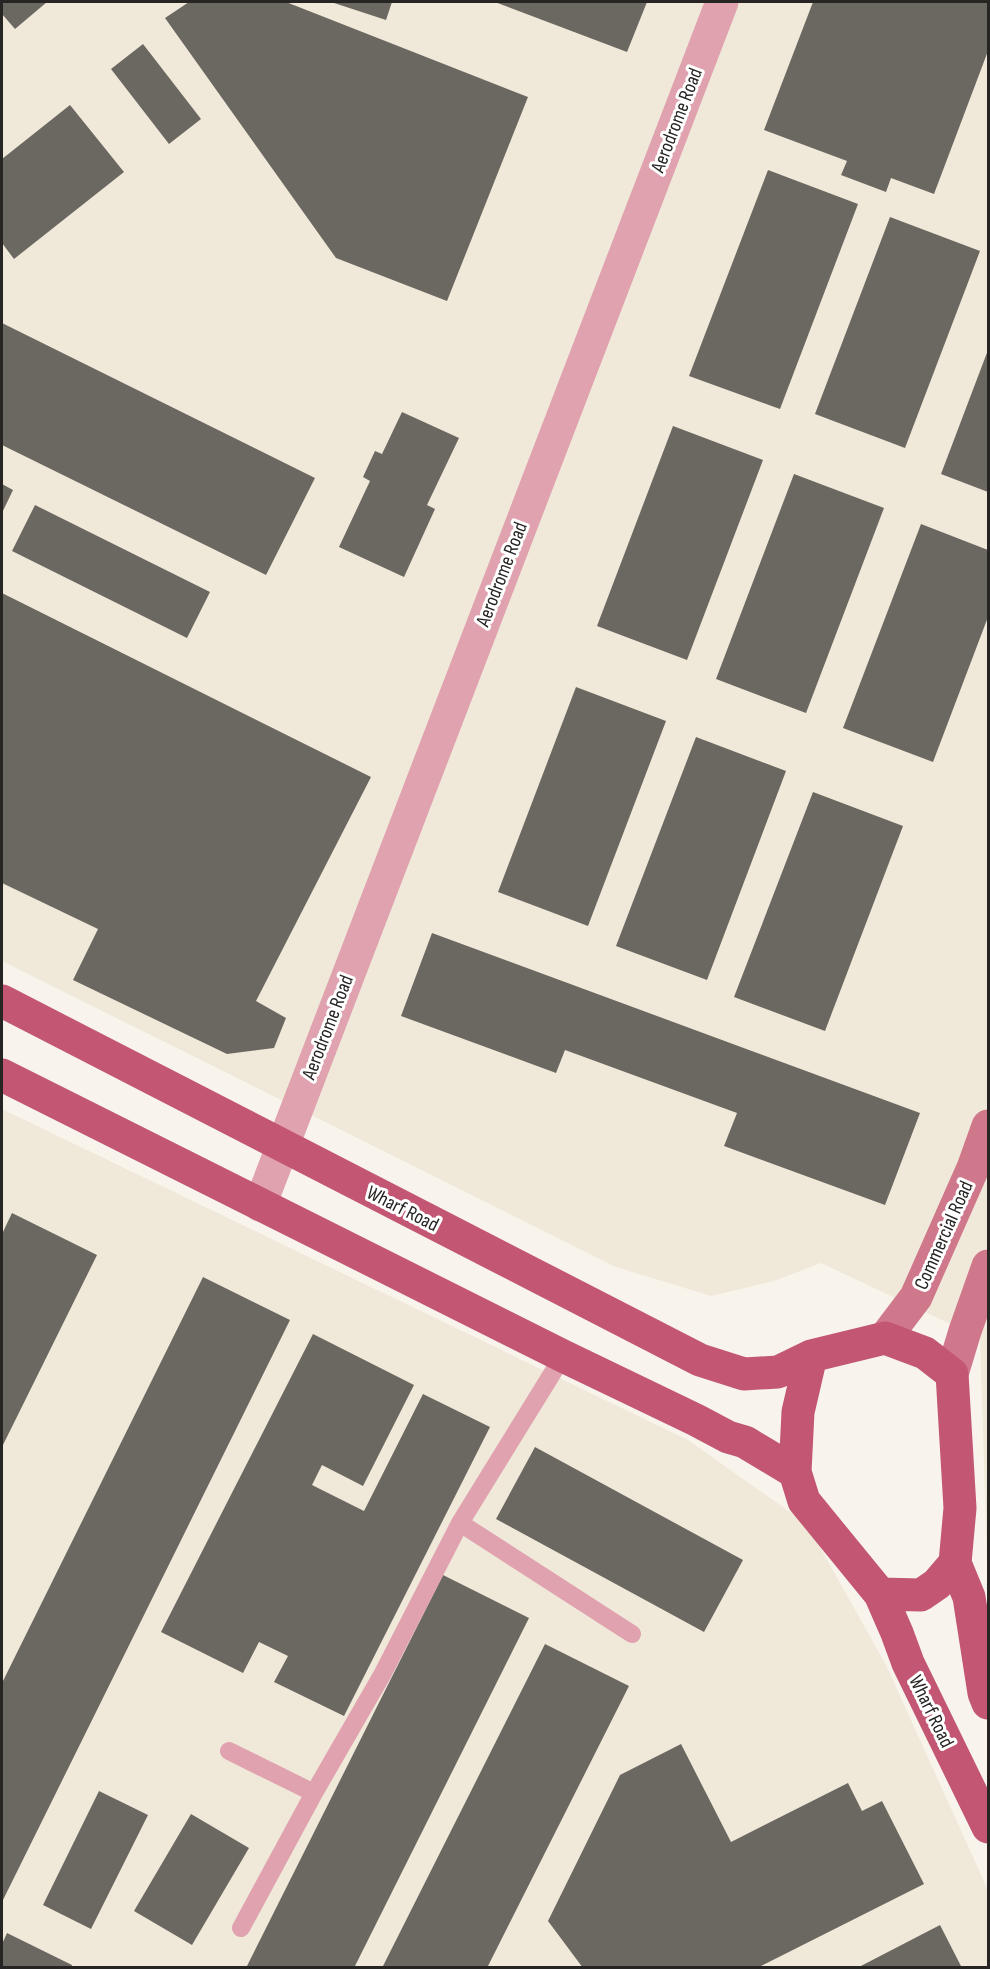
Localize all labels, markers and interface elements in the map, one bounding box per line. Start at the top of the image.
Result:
street label: Aerodrome Road [646,65,708,177]
street label: Aerodrome Road [471,519,533,631]
street label: Aerodrome Road [297,972,359,1084]
street label: Commercial Road [909,1177,979,1294]
street label: Wharf Road [363,1181,443,1237]
street label: Wharf Road [903,1671,959,1752]

